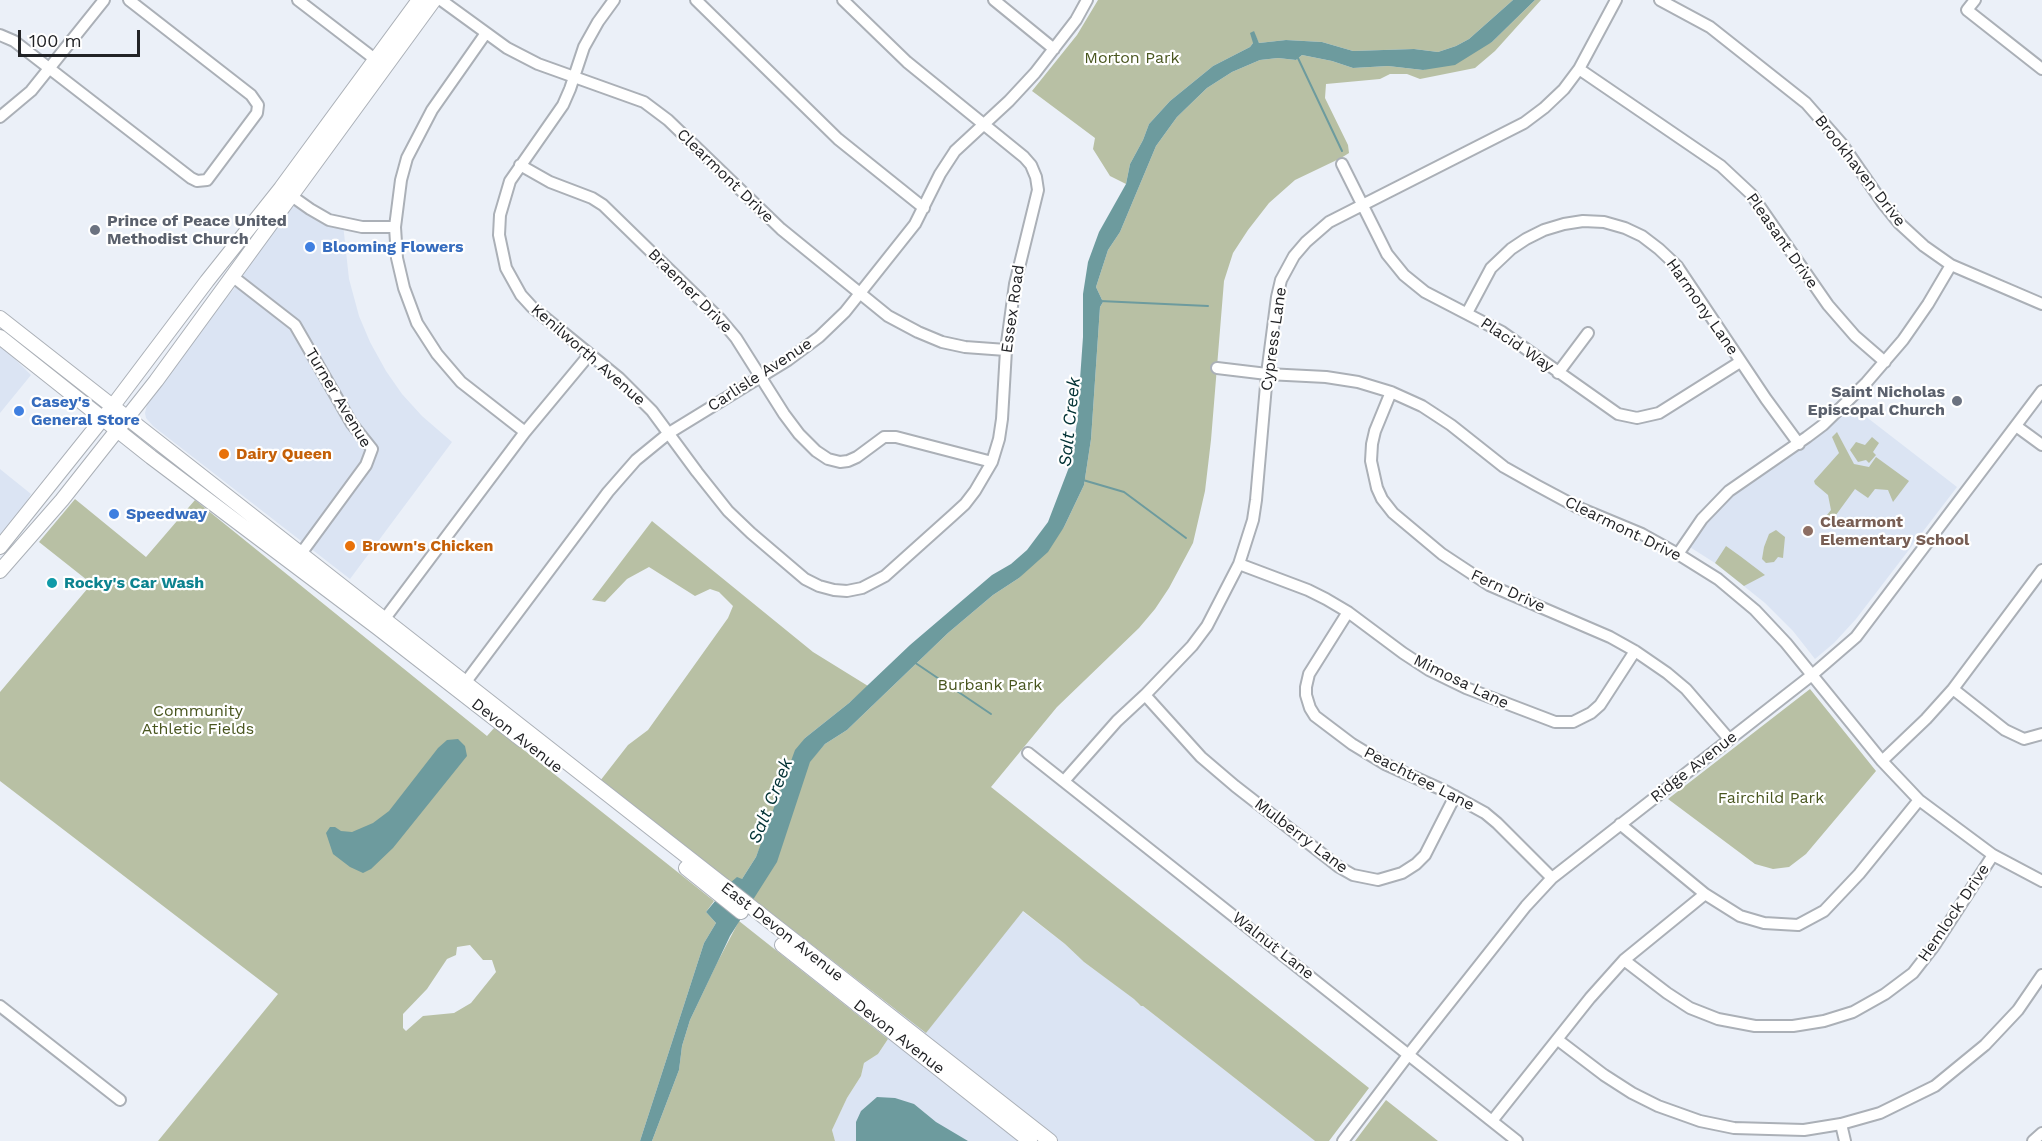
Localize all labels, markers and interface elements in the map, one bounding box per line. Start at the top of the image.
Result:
scale bar [21,18,142,56]
text: 100 m [29,30,82,51]
park label: Morton Park [1084,48,1180,68]
street label: Brookhaven Drive [1810,111,1910,231]
street label: Clearmont Drive [673,125,777,227]
street label: Pleasant Drive [1742,190,1822,292]
place label: Prince of Peace United Methodist Church [107,211,287,249]
marker: Prince of Peace United Methodist Church [88,223,102,237]
place label: Blooming Flowers [322,237,464,257]
marker: Blooming Flowers [303,240,317,254]
street label: Braemer Drive [644,245,736,337]
street label: Harmony Lane [1662,255,1742,359]
street label: Essex Road [997,264,1029,354]
street label: Cypress Lane [1257,286,1291,392]
street label: Kenilworth Avenue [527,300,649,410]
street label: Placid Way [1477,314,1557,376]
street label: Carlisle Avenue [704,334,816,416]
street label: Turner Avenue [301,345,375,451]
water label: Salt Creek [1055,376,1085,468]
place label: Saint Nicholas Episcopal Church [1808,382,1945,420]
place label: Casey's General Store [31,392,140,430]
marker: Saint Nicholas Episcopal Church [1950,394,1964,408]
marker: Casey's General Store [12,404,26,418]
place label: Dairy Queen [236,444,332,464]
marker: Dairy Queen [217,447,231,461]
street label: Clearmont Drive [1562,492,1684,566]
place label: Speedway [126,504,207,524]
marker: Speedway [107,507,121,521]
place label: Clearmont Elementary School [1820,512,1969,550]
marker: Clearmont Elementary School [1801,524,1815,538]
place label: Brown's Chicken [362,536,494,556]
marker: Brown's Chicken [343,539,357,553]
street label: Fern Drive [1468,565,1548,617]
place label: Rocky's Car Wash [64,573,204,593]
marker: Rocky's Car Wash [45,576,59,590]
street label: Mimosa Lane [1410,651,1512,713]
park label: Burbank Park [938,675,1042,695]
street label: Devon Avenue [468,694,566,778]
park label: Community Athletic Fields [142,701,254,739]
street label: Ridge Avenue [1647,727,1741,807]
street label: Peachtree Lane [1361,743,1477,815]
water label: Salt Creek [744,755,798,847]
park label: Fairchild Park [1718,788,1824,808]
street label: Mulberry Lane [1250,795,1352,877]
street label: Hemlock Drive [1914,860,1994,966]
street label: East Devon Avenue [717,878,847,986]
street label: Walnut Lane [1228,908,1318,984]
street label: Devon Avenue [850,995,948,1079]

